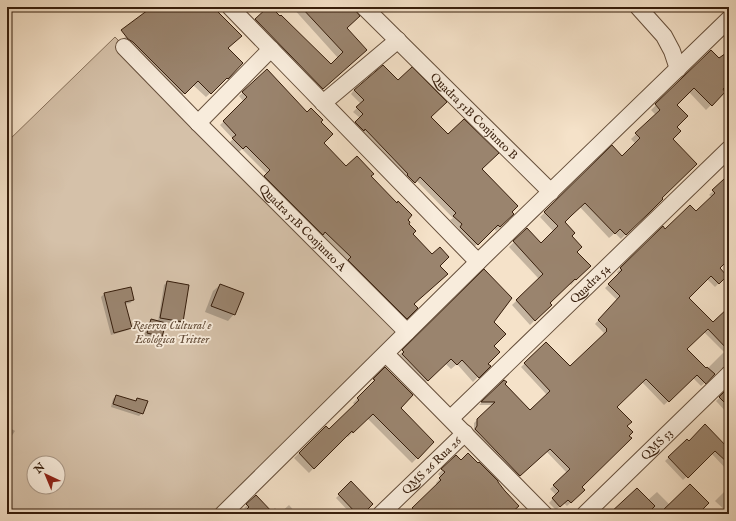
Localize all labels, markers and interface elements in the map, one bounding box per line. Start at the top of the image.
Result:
street label: Quadra 51B Conjunto B [427,70,521,163]
street label: Quadra 51B Conjunto A [255,181,350,275]
street label: Quadra 54 [567,261,613,307]
park label: Reserva Cultural e Ecológica Tritter [132,318,212,348]
street label: QMS 53 [638,426,676,463]
street label: QMS 26 Rua 26 [399,433,465,498]
north arrow [26,455,66,495]
text: N [31,460,48,478]

